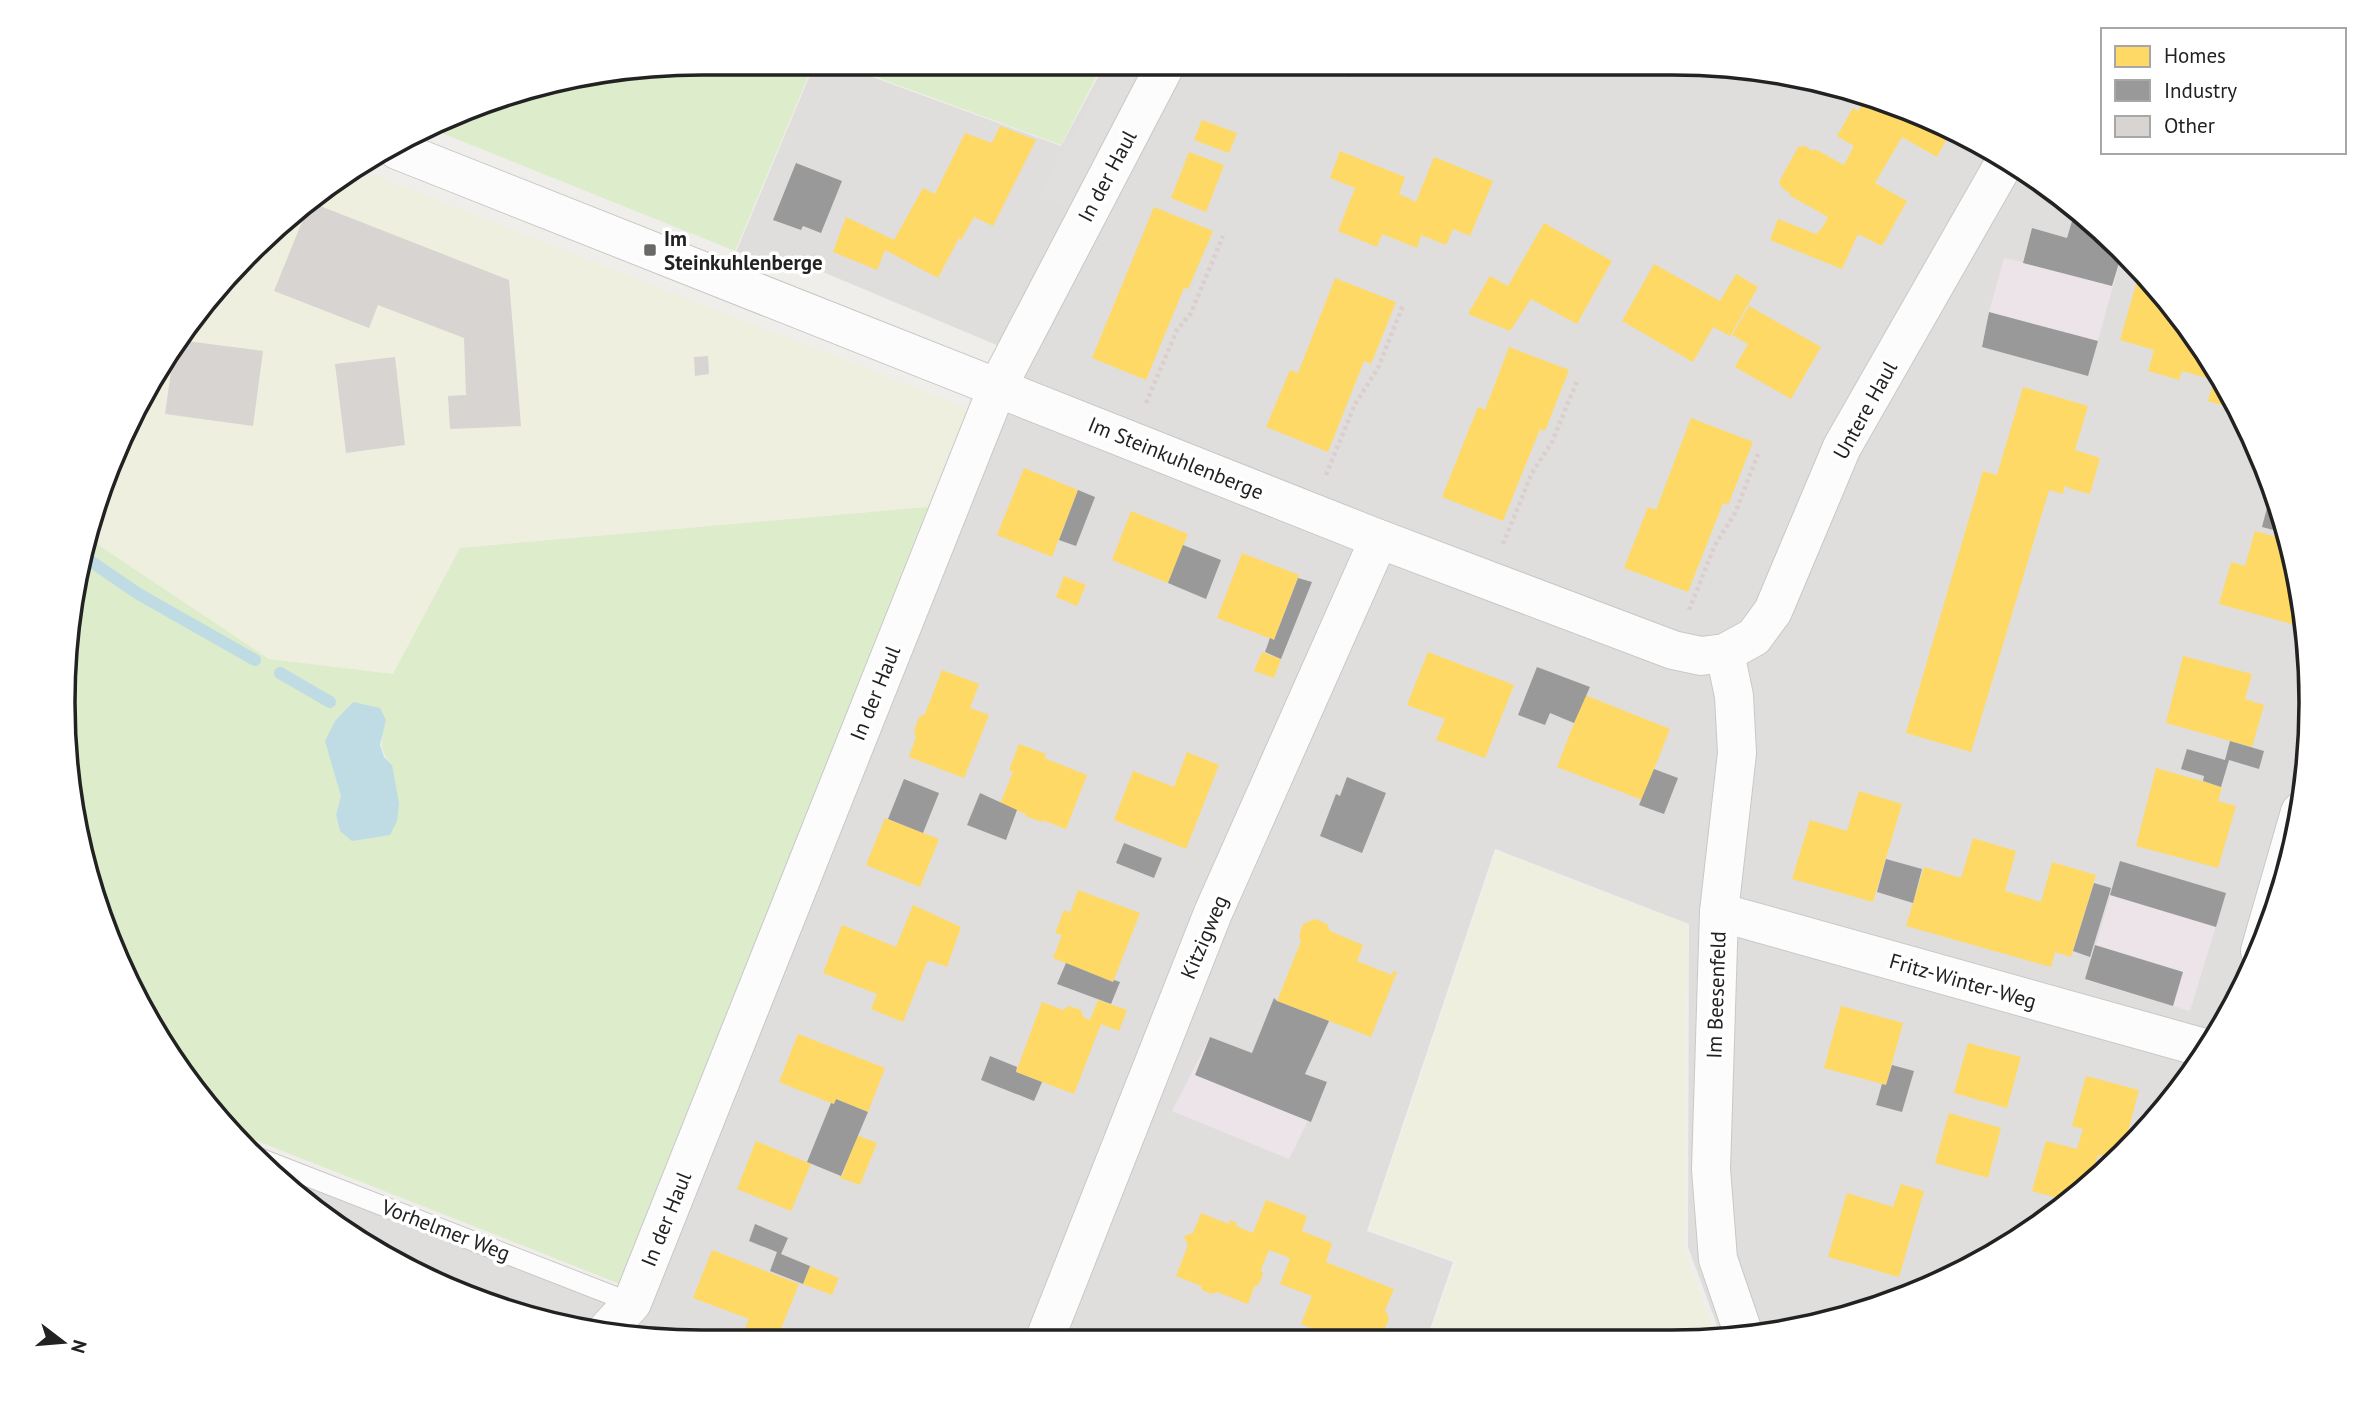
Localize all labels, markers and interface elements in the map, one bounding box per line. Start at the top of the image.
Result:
legend [2101,28,2346,154]
text: Homes [2164,42,2226,69]
text: Industry [2164,77,2237,104]
text: Other [2164,112,2215,139]
street label: In der Haul [1072,126,1142,226]
place label: Im Steinkuhlenberge [664,225,823,276]
marker: Im Steinkuhlenberge [642,242,658,258]
street label: Untere Haul [1827,356,1903,464]
street label: Im Steinkuhlenberge [1084,410,1268,506]
street label: In der Haul [844,642,906,744]
street label: Kitzigweg [1174,891,1234,983]
street label: Im Beesenfeld [1700,931,1732,1059]
street label: Fritz-Winter-Weg [1886,947,2040,1015]
street label: In der Haul [635,1168,697,1270]
street label: Vorhelmer Weg [377,1193,514,1267]
north arrow [28,1307,98,1377]
text: N [66,1337,93,1356]

